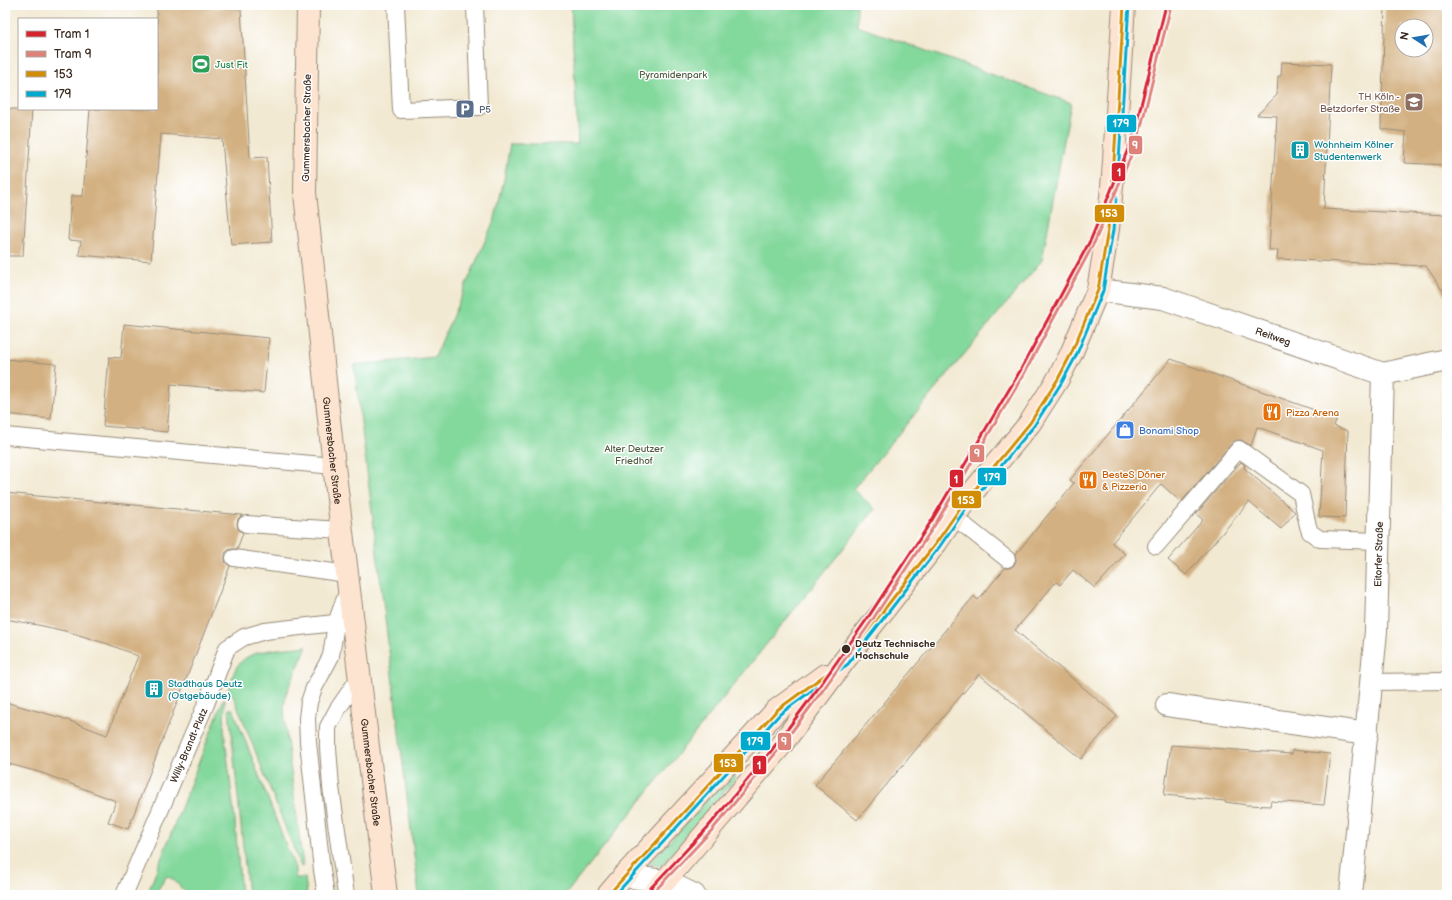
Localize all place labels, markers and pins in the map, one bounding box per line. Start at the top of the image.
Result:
sports icon: Just Fit [190,53,212,75]
place label: Just Fit [215,59,248,71]
place label: TH Köln - Betzdorfer Straße [1320,91,1400,115]
school or university icon: TH Köln - Betzdorfer Straße [1403,91,1425,113]
parking icon: P5 [454,98,476,120]
place label: P5 [479,104,491,116]
building icon: Wohnheim Kölner Studentenwerk [1289,139,1311,161]
place label: Wohnheim Kölner Studentenwerk [1314,139,1394,163]
restaurant icon: Pizza Arena [1261,401,1283,423]
place label: Pizza Arena [1286,407,1340,419]
shop icon: Bonami Shop [1114,419,1136,441]
place label: Bonami Shop [1139,425,1199,437]
restaurant icon: BesteS Döner & Pizzeria [1077,469,1099,491]
place label: BesteS Döner & Pizzeria [1102,469,1166,493]
place label: Deutz Technische Hochschule [855,638,935,662]
marker: Deutz Technische Hochschule [840,643,852,655]
building icon: Stadthaus Deutz (Ostgebäude) [143,678,165,700]
place label: Stadthaus Deutz (Ostgebäude) [168,678,242,702]

